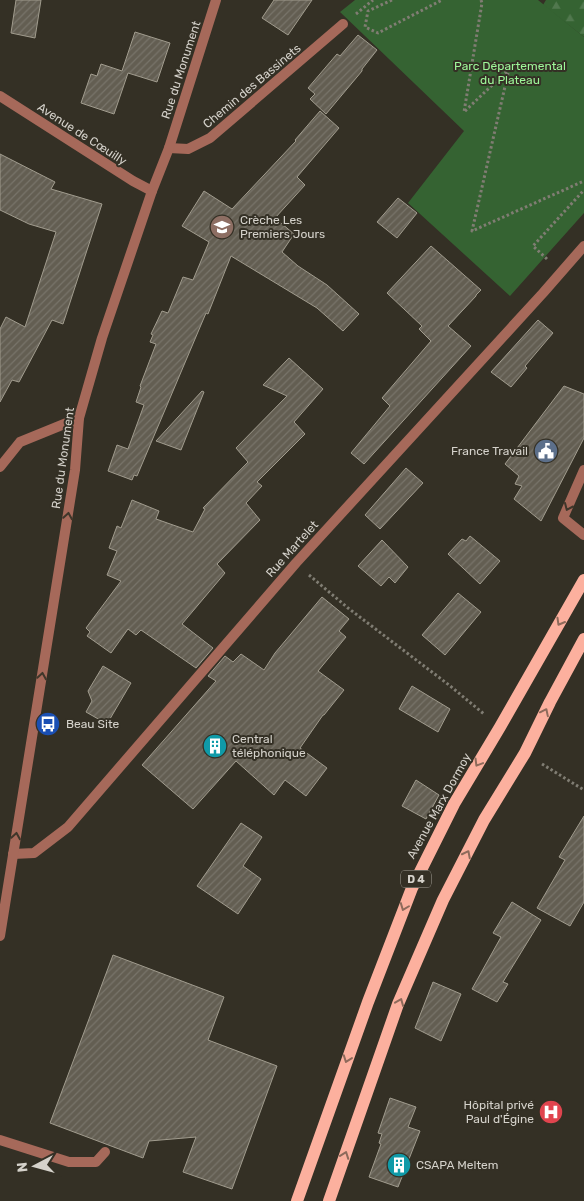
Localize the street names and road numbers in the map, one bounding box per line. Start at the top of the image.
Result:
street label: Rue du Monument [159,19,204,121]
street label: Chemin des Bassinets [200,41,304,131]
street label: Avenue de Cœuilly [35,100,130,168]
street label: Rue du Monument [49,406,77,510]
street label: Rue Martelet [263,518,321,580]
street label: Avenue Marx Dormoy [404,750,474,861]
road number: D 4 [401,871,431,888]

